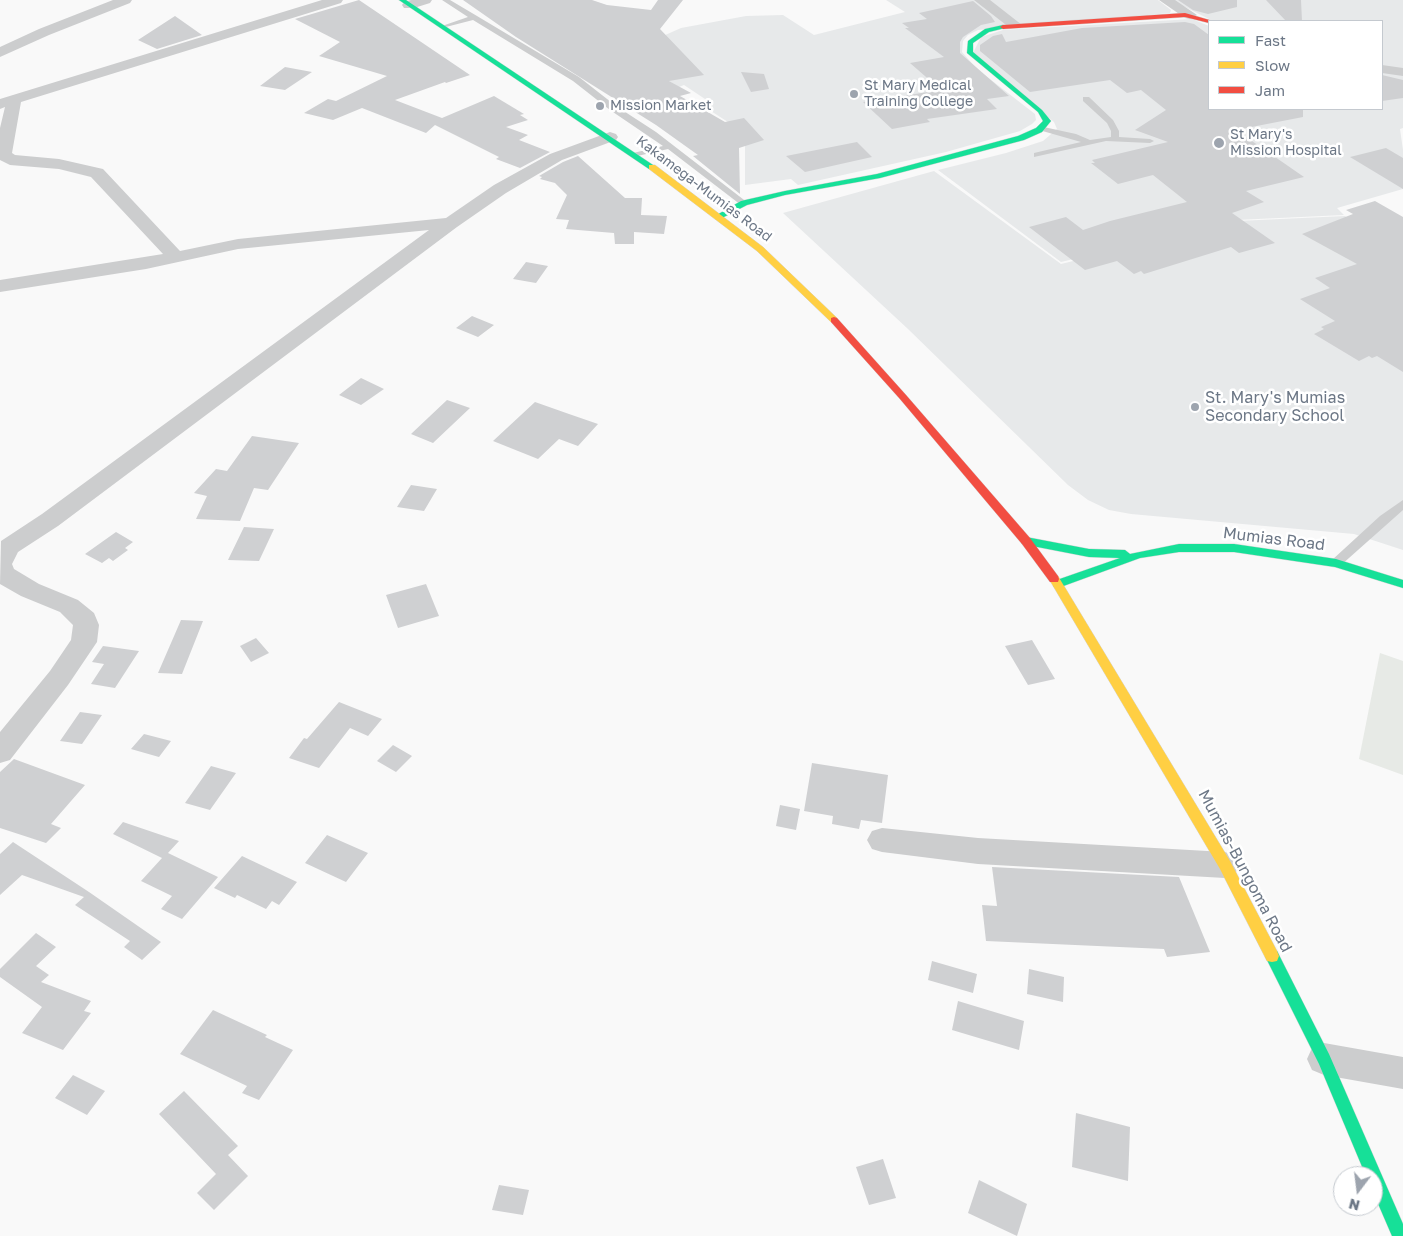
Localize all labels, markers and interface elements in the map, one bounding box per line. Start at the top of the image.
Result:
legend [1208,20,1383,110]
text: Fast [1255,31,1286,49]
text: Slow [1255,56,1290,74]
place label: St Mary Medical Training College [864,78,973,110]
text: Jam [1255,81,1285,99]
marker: St Mary Medical Training College [848,88,860,100]
place label: Mission Market [610,98,712,114]
marker: Mission Market [594,100,606,112]
place label: St Mary's Mission Hospital [1230,127,1342,160]
street label: Kakamega-Mumias Road [633,133,775,245]
marker: St Mary's Mission Hospital [1212,136,1226,150]
place label: St. Mary's Mumias Secondary School [1205,388,1345,426]
marker: St. Mary's Mumias Secondary School [1189,401,1201,413]
street label: Mumias Road [1222,523,1326,555]
street label: Mumias-Bungoma Road [1194,786,1296,956]
north arrow [1333,1166,1383,1216]
text: N [1347,1195,1362,1215]

